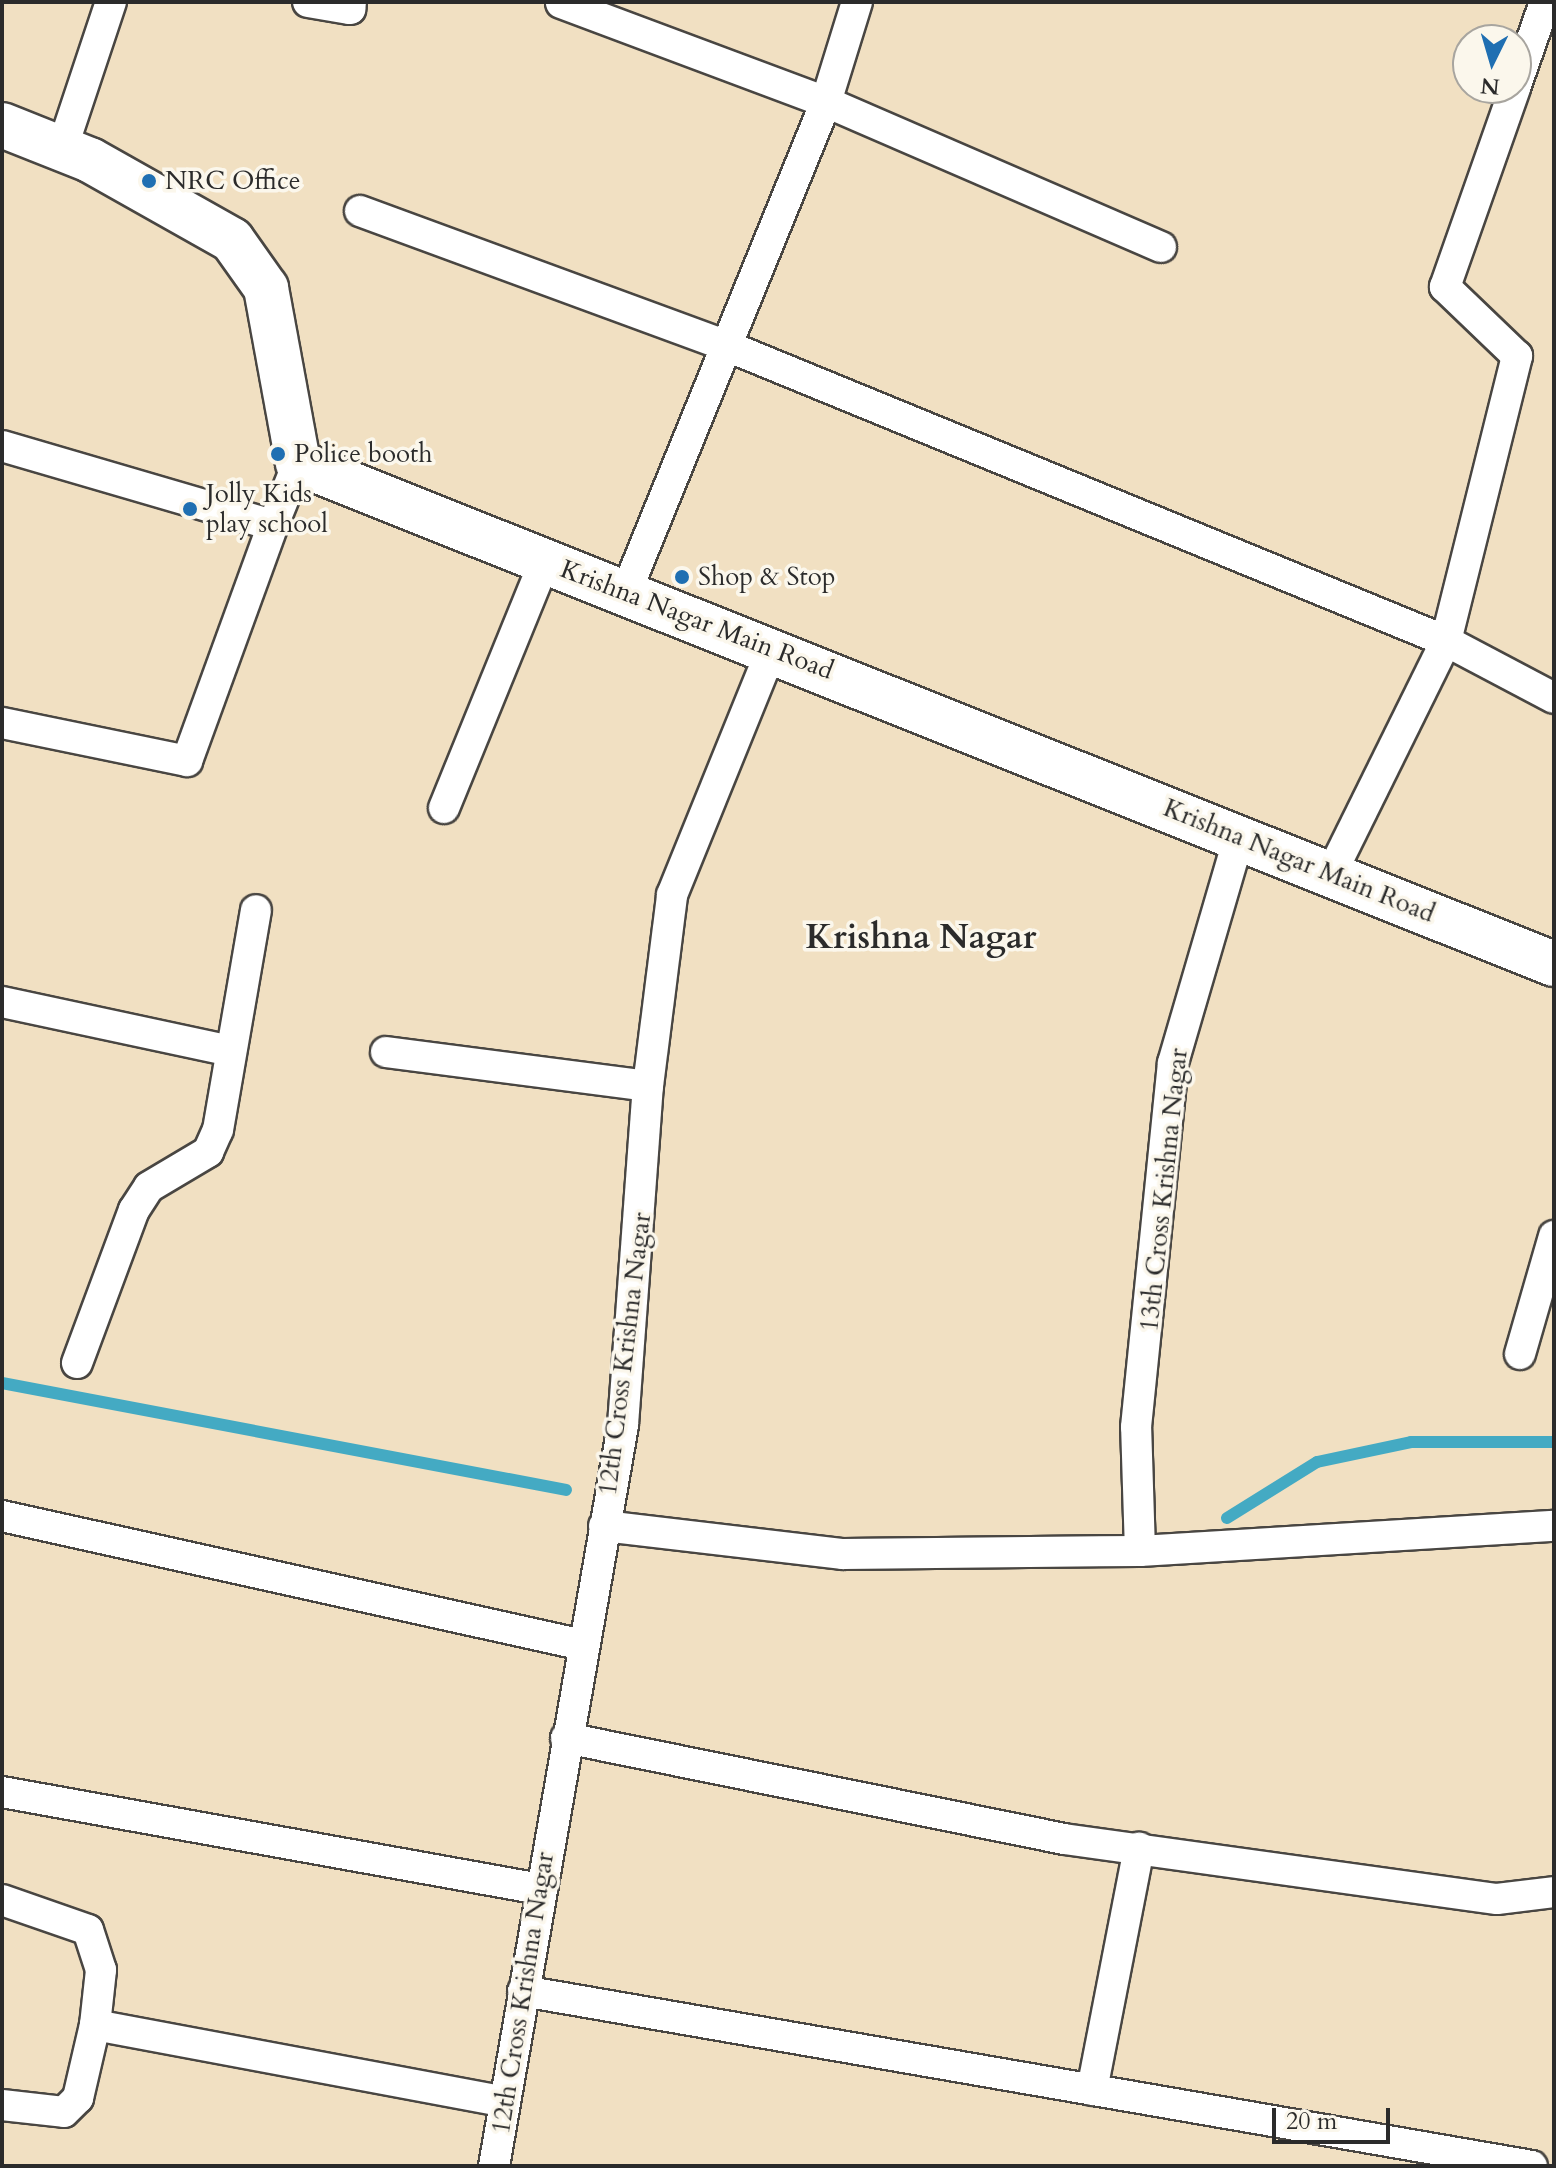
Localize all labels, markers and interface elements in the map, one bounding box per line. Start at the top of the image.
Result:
north arrow [1452,24,1532,104]
text: N [1479,70,1501,102]
place label: NRC Office [165,165,301,197]
marker: NRC Office [140,172,158,190]
place label: Police booth [294,438,433,470]
marker: Police booth [269,445,287,463]
place label: Jolly Kids play school [206,478,328,540]
marker: Jolly Kids play school [181,500,199,518]
street label: Krishna Nagar Main Road [556,554,838,686]
place label: Shop & Stop [698,561,836,593]
marker: Shop & Stop [673,568,691,586]
street label: Krishna Nagar Main Road [1159,792,1439,930]
district label: Krishna Nagar [806,918,1036,958]
street label: 13th Cross Krishna Nagar [1134,1047,1194,1333]
street label: 12th Cross Krishna Nagar [592,1211,658,1497]
street label: 12th Cross Krishna Nagar [485,1850,561,2136]
scale bar [1276,2092,1394,2142]
text: 20 m [1286,2105,1337,2138]

